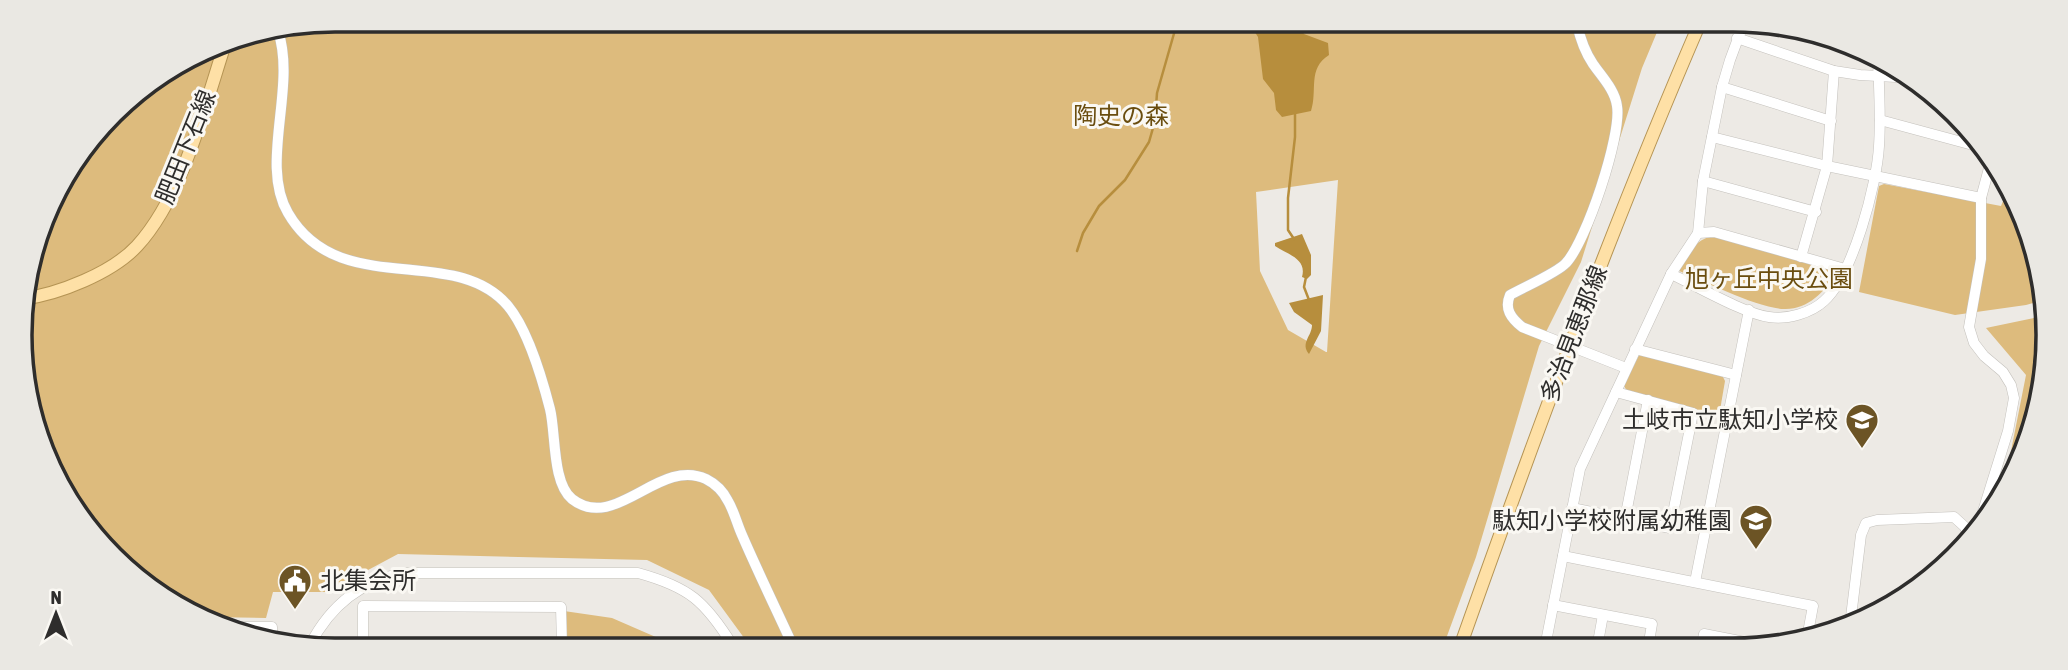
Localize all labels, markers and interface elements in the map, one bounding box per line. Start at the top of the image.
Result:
street label: 肥田下石線 [151,86,221,208]
park label: 陶史の森 [1073,102,1169,129]
street label: 多治見恵那線 [1535,262,1612,406]
park label: 旭ヶ丘中央公園 [1685,265,1853,292]
school or university icon: 土岐市立駄知小学校 [1843,401,1881,450]
place label: 土岐市立駄知小学校 [1622,406,1838,433]
school or university icon: 駄知小学校附属幼稚園 [1737,502,1775,551]
place label: 駄知小学校附属幼稚園 [1492,507,1732,534]
public building icon: 北集会所 [276,562,314,611]
place label: 北集会所 [320,567,416,594]
north arrow [21,579,91,649]
text: N [50,586,62,608]

